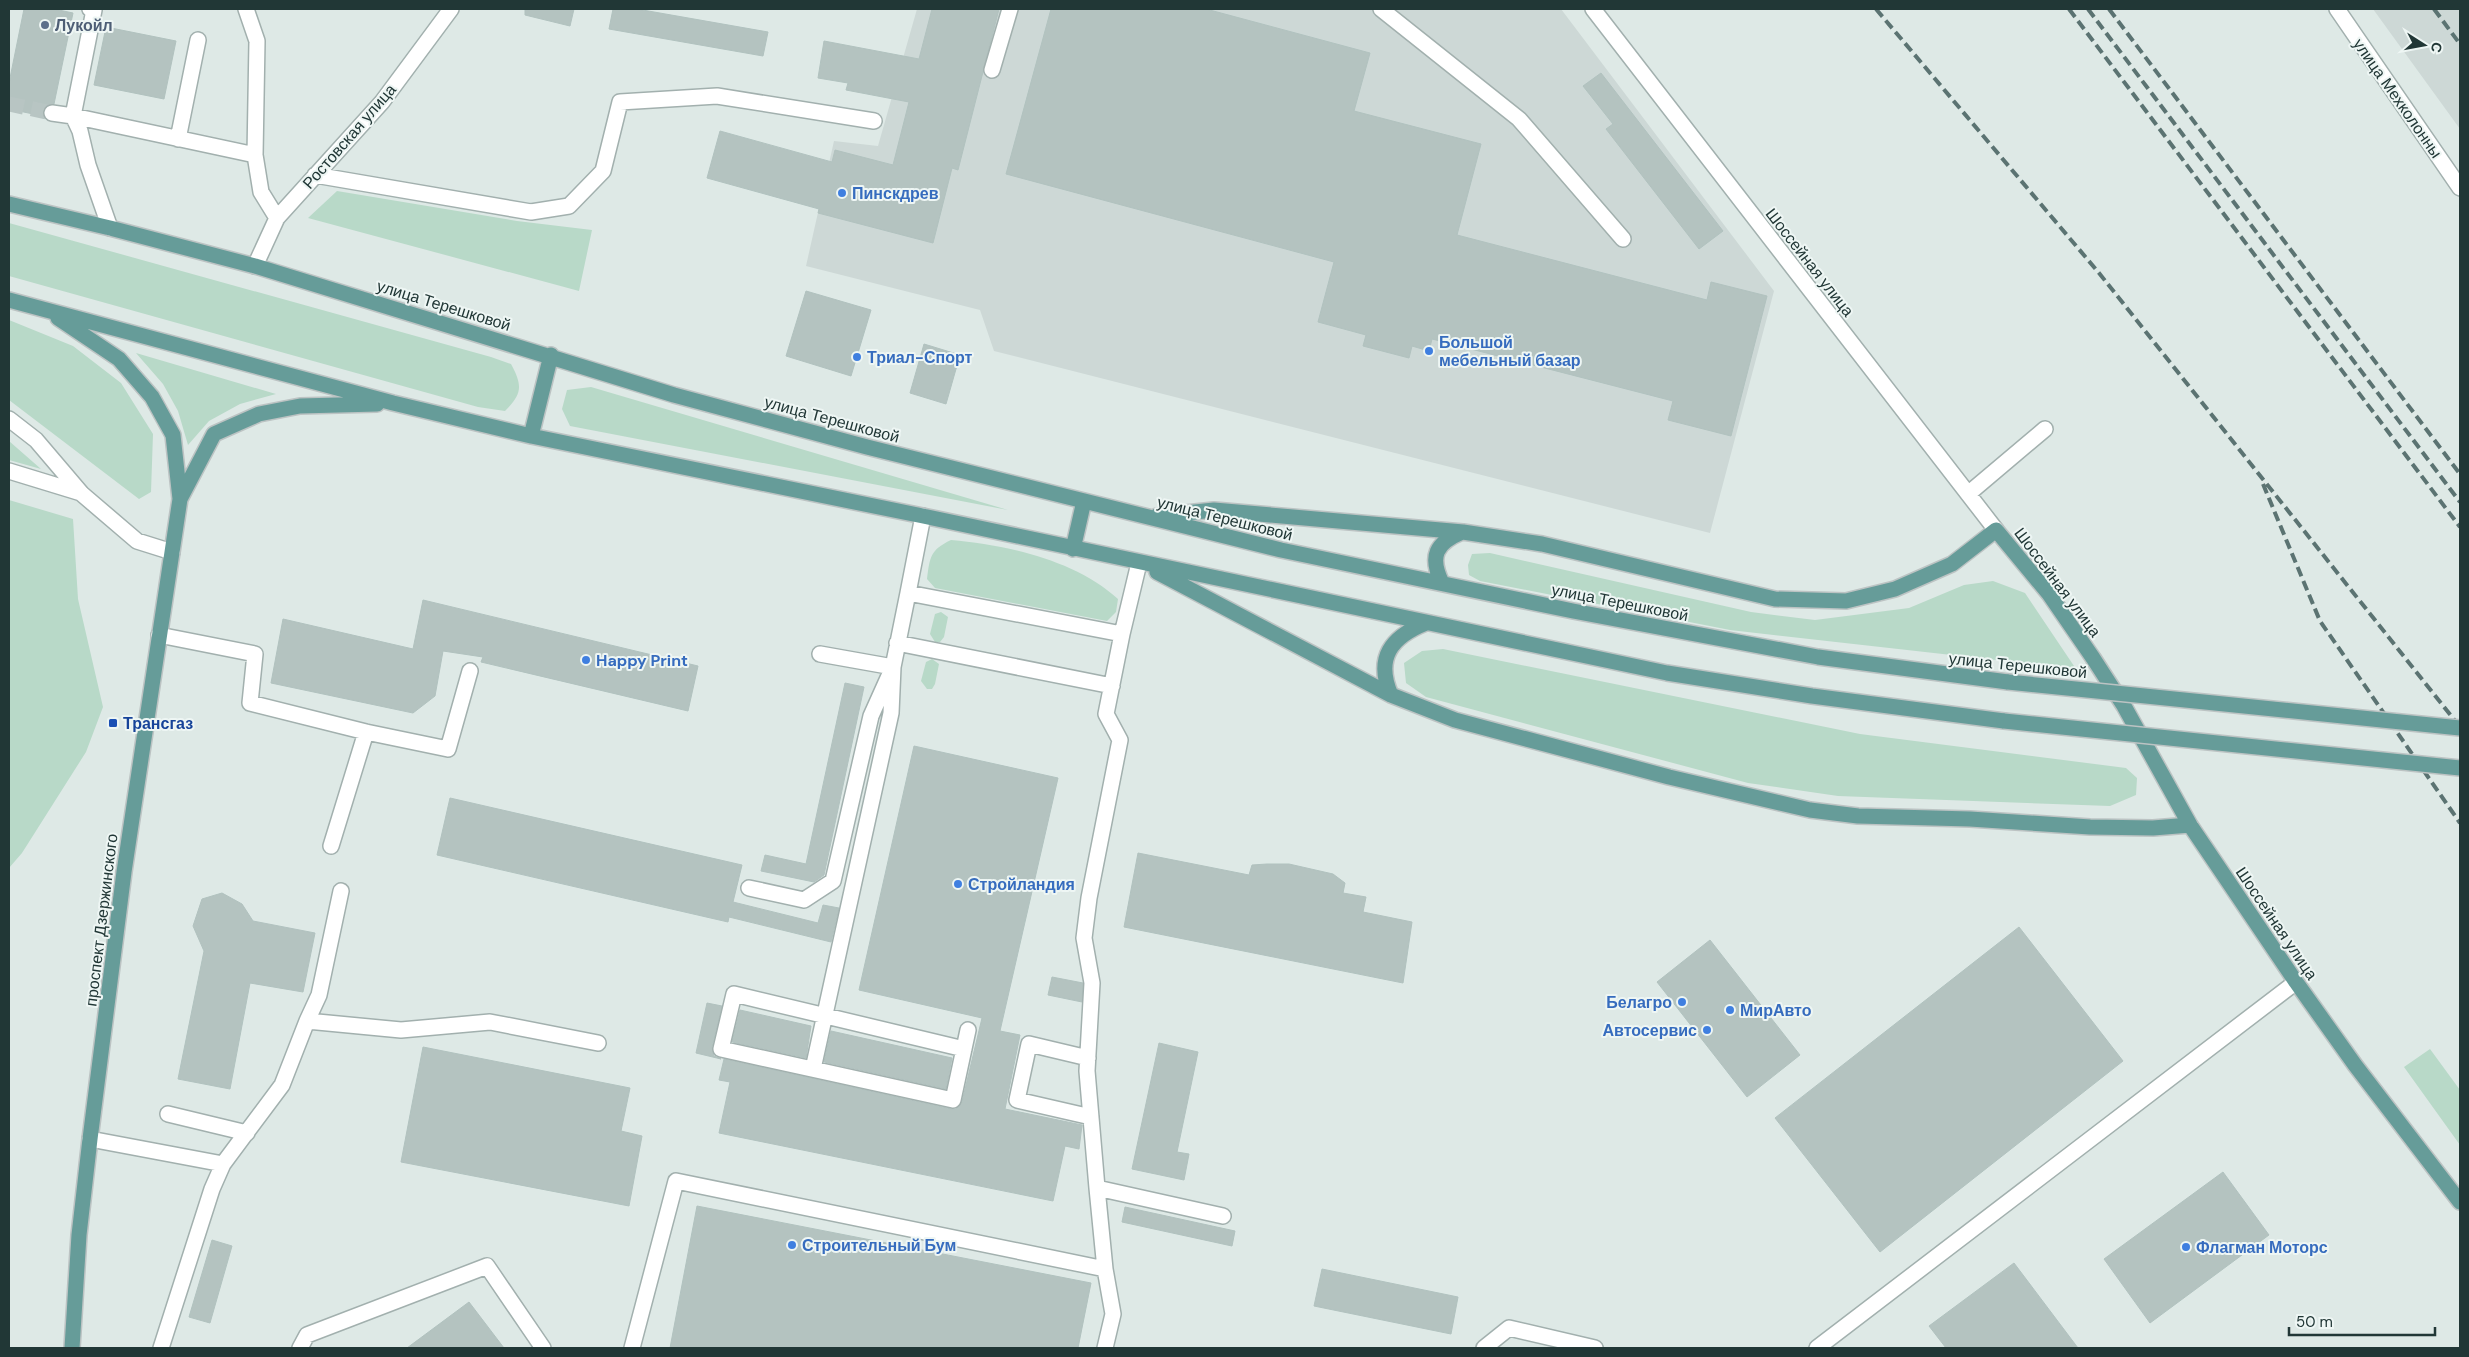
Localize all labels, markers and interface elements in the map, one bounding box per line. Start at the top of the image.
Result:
place label: Лукойл [55,15,113,36]
marker: Лукойл [39,19,51,31]
north arrow [2399,20,2449,70]
street label: улица Мехколонны [2348,34,2447,162]
text: С [2427,41,2447,54]
street label: Ростовская улица [298,79,401,193]
place label: Пинскдрев [852,183,939,204]
marker: Пинскдрев [836,187,848,199]
street label: Шоссейная улица [1761,204,1859,321]
street label: улица Терешковой [374,275,513,336]
place label: Большой мебельный базар [1439,332,1581,371]
marker: Большой мебельный базар [1423,345,1435,357]
place label: Триал-Спорт [867,347,973,368]
marker: Триал-Спорт [851,351,863,363]
street label: улица Терешковой [762,391,902,448]
street label: улица Терешковой [1155,491,1295,545]
street label: Шоссейная улица [2009,523,2106,641]
street label: улица Терешковой [1550,579,1690,626]
street label: улица Терешковой [1948,648,2088,683]
place label: Happy Print [596,650,688,671]
marker: Happy Print [580,654,592,666]
place label: Трансгаз [123,713,193,734]
marker: Трансгаз [107,717,119,729]
street label: проспект Дзержинского [80,832,123,1008]
street label: Шоссейная улица [2231,863,2322,984]
place label: Стройландия [968,874,1075,895]
marker: Стройландия [952,878,964,890]
place label: Белагро [1606,992,1672,1013]
marker: Белагро [1676,996,1688,1008]
place label: МирАвто [1740,1000,1812,1021]
marker: МирАвто [1724,1004,1736,1016]
place label: Автосервис [1602,1020,1697,1041]
marker: Автосервис [1701,1024,1713,1036]
place label: Строительный Бум [802,1235,956,1256]
place label: Флагман Моторс [2196,1237,2328,1258]
marker: Строительный Бум [786,1239,798,1251]
marker: Флагман Моторс [2180,1241,2192,1253]
scale bar [2289,1304,2435,1336]
text: 50 m [2296,1312,2333,1332]

